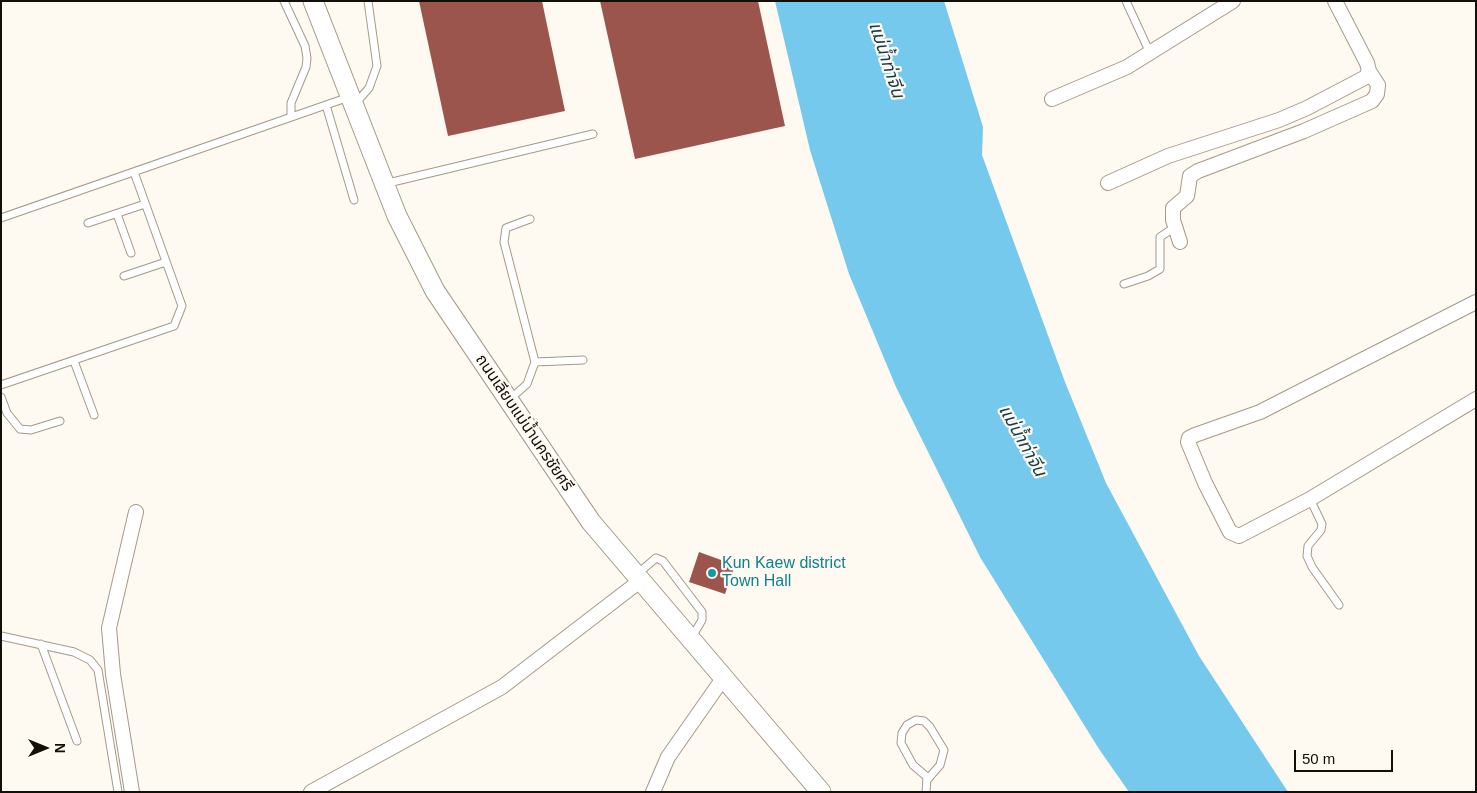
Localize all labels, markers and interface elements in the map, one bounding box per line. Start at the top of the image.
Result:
water label: แม่น้ำท่าจีน [864,19,908,101]
street label: ถนนเลียบแม่น้ำนครชัยศรี [471,351,577,495]
water label: แม่น้ำท่าจีน [994,401,1050,481]
place label: Kun Kaew district Town Hall [722,554,846,592]
marker: Kun Kaew district Town Hall [706,567,718,579]
north arrow [20,723,70,773]
scale bar [1297,740,1396,772]
text: N [52,743,68,753]
text: 50 m [1302,750,1335,767]

